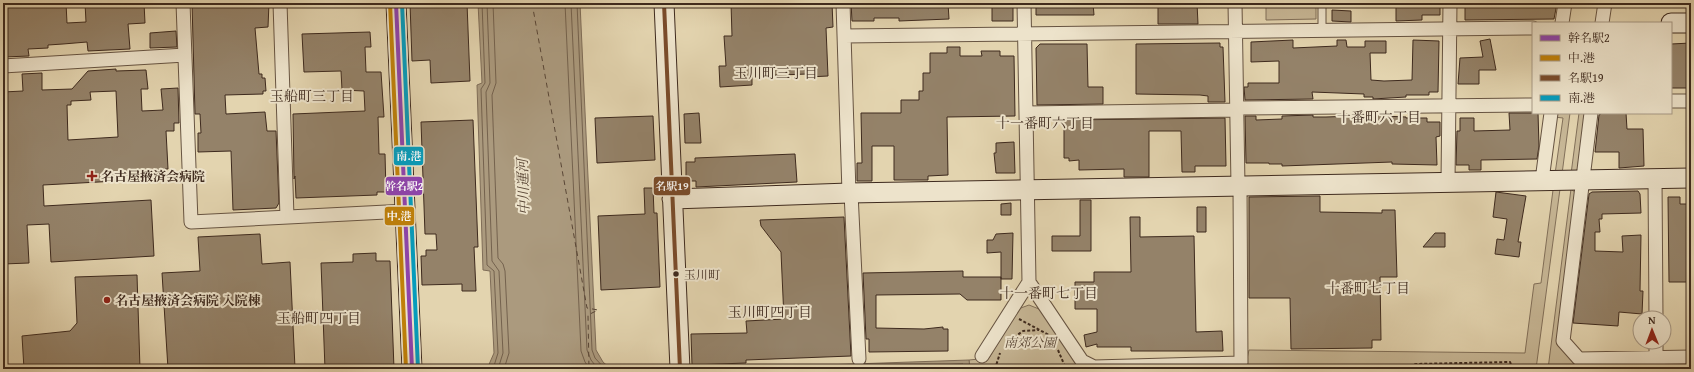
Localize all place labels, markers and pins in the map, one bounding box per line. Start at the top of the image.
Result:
place label: 名古屋掖済会病院 [101,167,205,186]
marker: 名古屋掖済会病院 [86,170,98,182]
place label: 玉川町 [684,266,720,283]
marker: 玉川町 [671,269,681,279]
place label: 名古屋掖済会病院 入院棟 [115,291,261,310]
marker: 名古屋掖済会病院 入院棟 [102,295,112,305]

